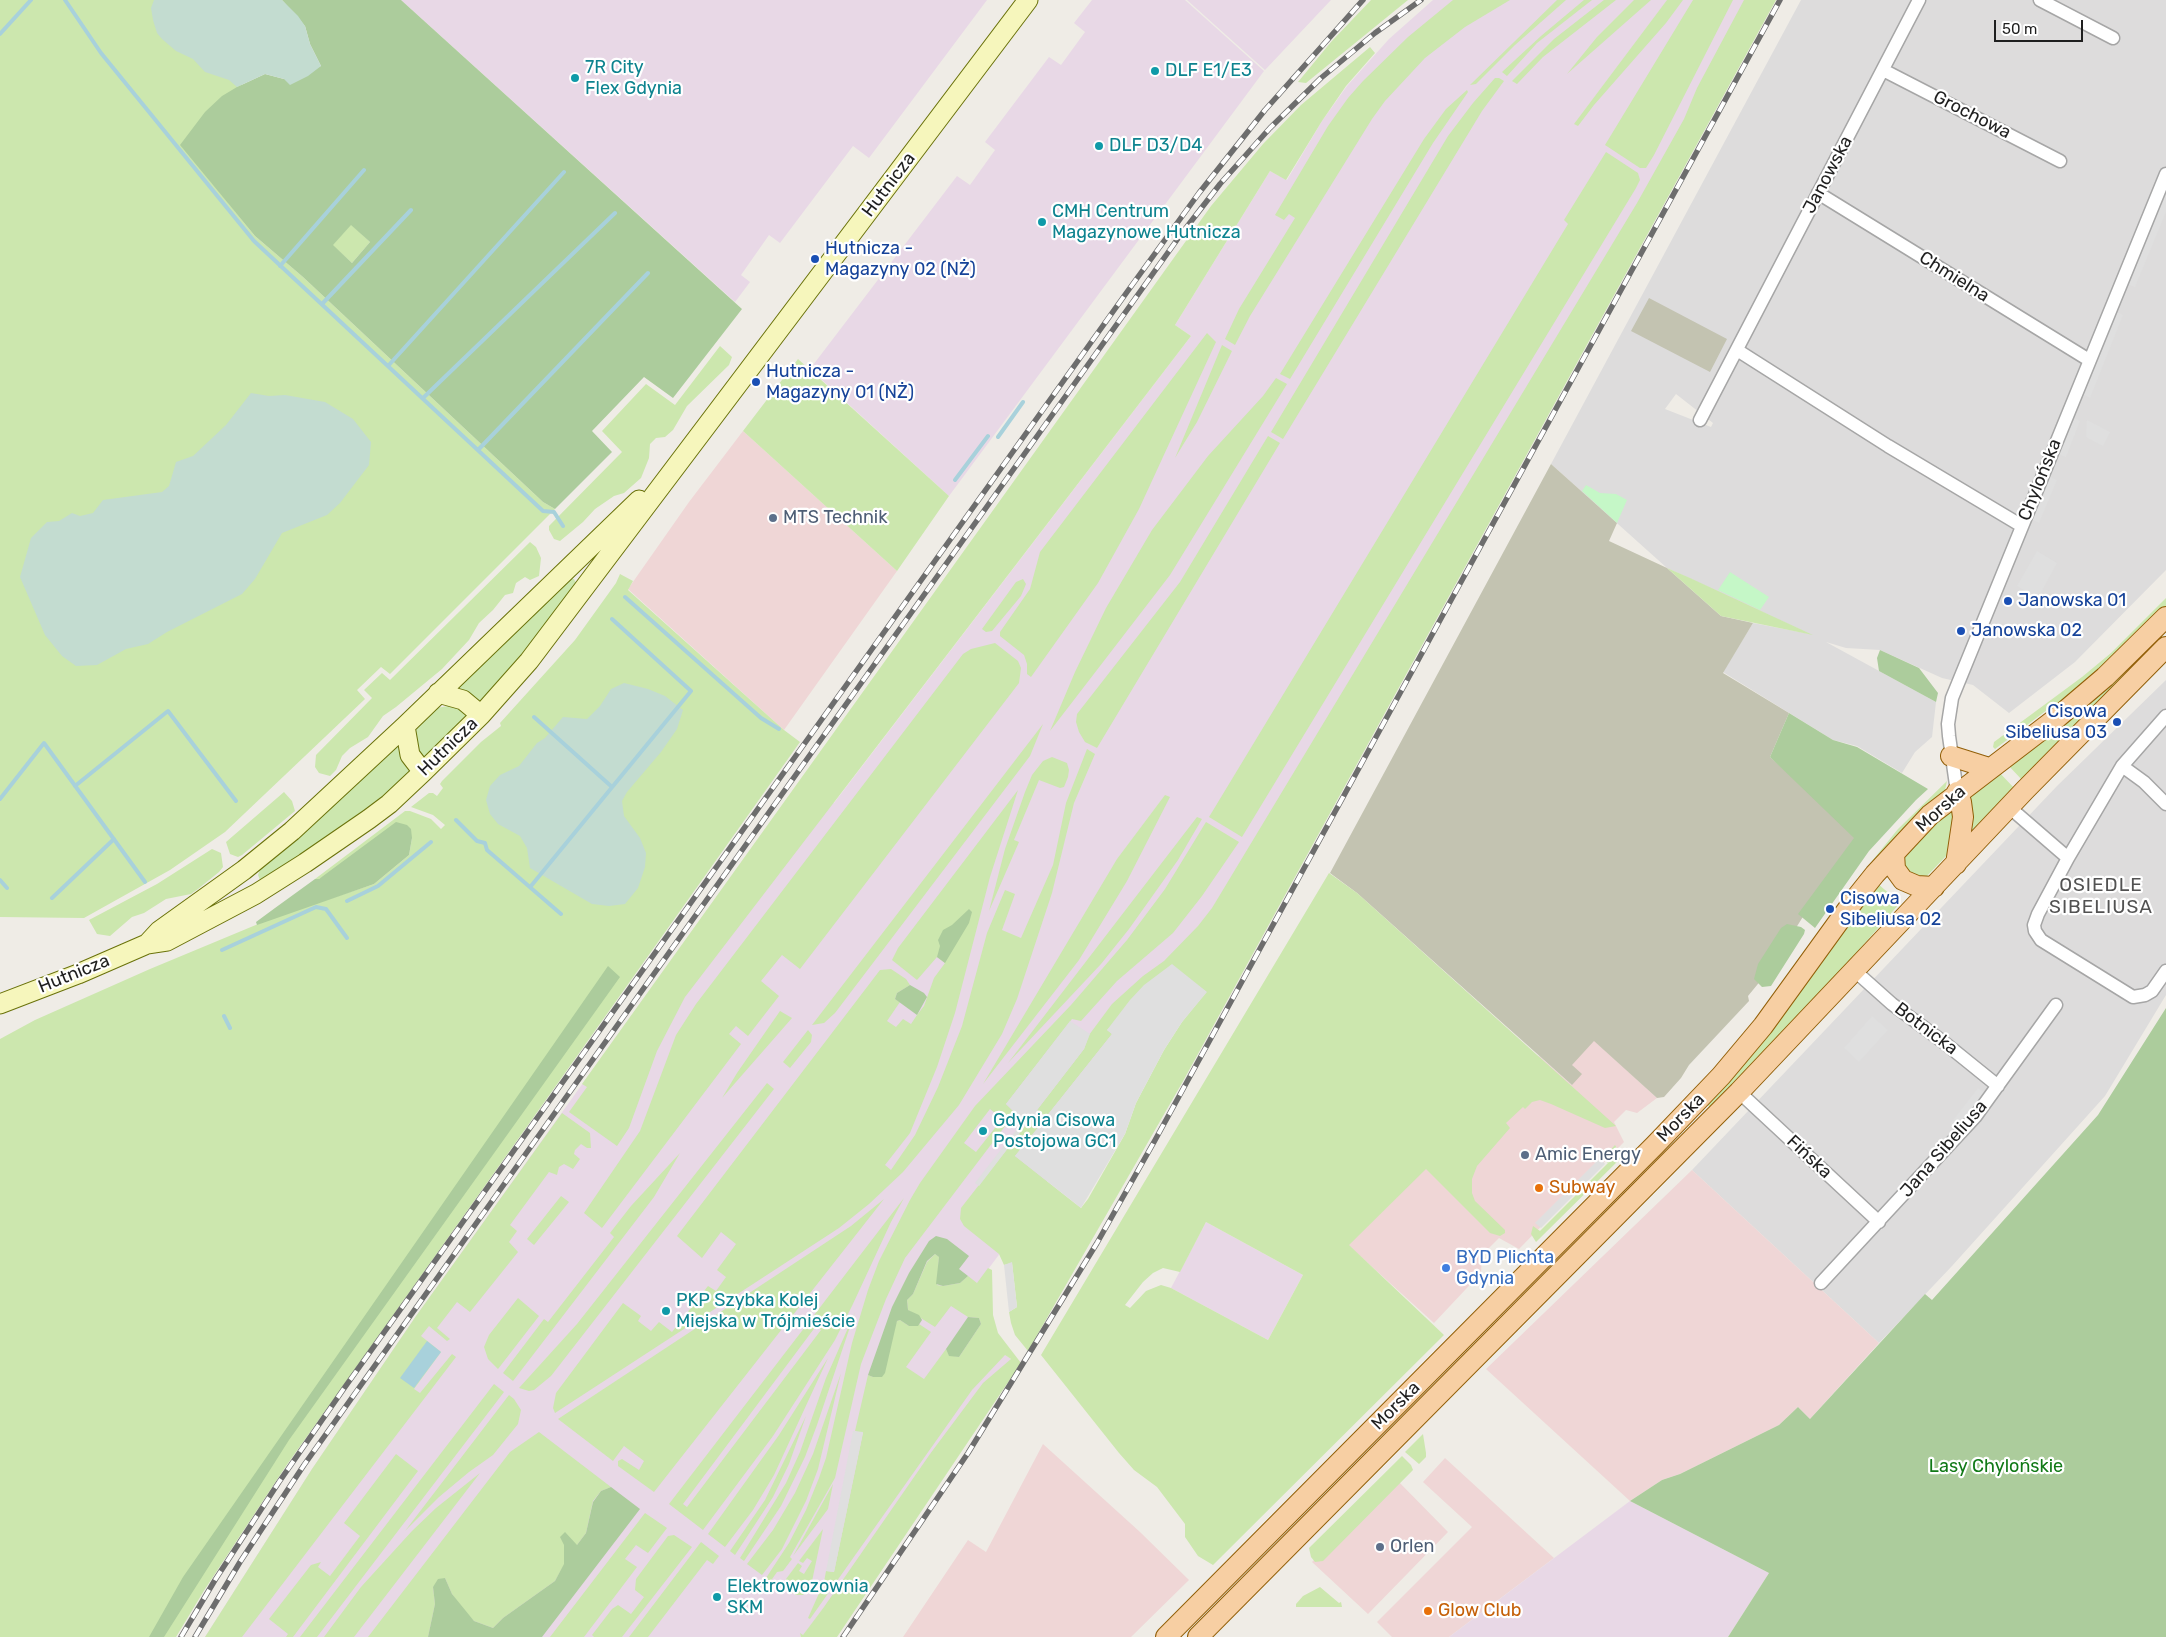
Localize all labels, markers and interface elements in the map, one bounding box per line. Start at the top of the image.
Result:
scale bar [1996,10,2085,42]
text: 50 m [2002,20,2037,38]
place label: 7R City Flex Gdynia [585,57,682,100]
place label: DLF E1/E3 [1165,60,1252,82]
marker: DLF E1/E3 [1149,65,1161,77]
marker: 7R City Flex Gdynia [569,72,581,84]
street label: Grochowa [1930,86,2014,144]
street label: Janowska [1799,133,1857,217]
place label: DLF D3/D4 [1109,135,1202,157]
marker: DLF D3/D4 [1093,140,1105,152]
street label: Hutnicza [858,149,920,221]
place label: CMH Centrum Magazynowe Hutnicza [1052,201,1241,243]
marker: CMH Centrum Magazynowe Hutnicza [1036,216,1048,228]
place label: Hutnicza - Magazyny 02 (NŻ) [825,238,976,280]
street label: Chmielna [1915,247,1993,307]
marker: Hutnicza - Magazyny 02 (NŻ) [809,253,821,265]
place label: Hutnicza - Magazyny 01 (NŻ) [766,361,914,404]
marker: Hutnicza - Magazyny 01 (NŻ) [750,376,762,388]
street label: Chylońska [2014,436,2066,524]
place label: MTS Technik [783,507,887,529]
marker: MTS Technik [767,512,779,524]
place label: Janowska 01 [2018,590,2126,612]
marker: Janowska 01 [2002,595,2014,607]
place label: Janowska 02 [1971,620,2082,642]
marker: Janowska 02 [1955,625,1967,637]
place label: Cisowa Sibeliusa 03 [2005,701,2107,744]
street label: Hutnicza [414,713,482,781]
marker: Cisowa Sibeliusa 03 [2111,716,2123,728]
street label: Morska [1912,781,1970,837]
district label: OSIEDLE SIBELIUSA [2048,875,2154,919]
place label: Cisowa Sibeliusa 02 [1840,888,1941,931]
marker: Cisowa Sibeliusa 02 [1824,903,1836,915]
street label: Hutnicza [35,950,113,998]
street label: Botnicka [1890,998,1962,1060]
street label: Morska [1653,1089,1709,1147]
street label: Jana Sibeliusa [1896,1096,1992,1202]
place label: Gdynia Cisowa Postojowa GC1 [993,1110,1116,1152]
marker: Gdynia Cisowa Postojowa GC1 [977,1125,989,1137]
street label: Fińska [1782,1131,1836,1183]
place label: Amic Energy [1535,1144,1641,1166]
marker: Amic Energy [1519,1149,1531,1161]
place label: Subway [1549,1177,1615,1199]
marker: Subway [1533,1182,1545,1194]
place label: BYD Plichta Gdynia [1456,1247,1554,1290]
marker: BYD Plichta Gdynia [1440,1262,1452,1274]
place label: PKP Szybka Kolej Miejska w Trójmieście [676,1290,855,1332]
marker: PKP Szybka Kolej Miejska w Trójmieście [660,1305,672,1317]
street label: Morska [1367,1377,1425,1435]
park label: Lasy Chylońskie [1929,1456,2063,1478]
place label: Orlen [1390,1536,1434,1558]
marker: Orlen [1374,1541,1386,1553]
place label: Elektrowozownia SKM [727,1576,869,1618]
marker: Elektrowozownia SKM [711,1591,723,1603]
place label: Glow Club [1438,1600,1521,1622]
marker: Glow Club [1422,1605,1434,1617]

